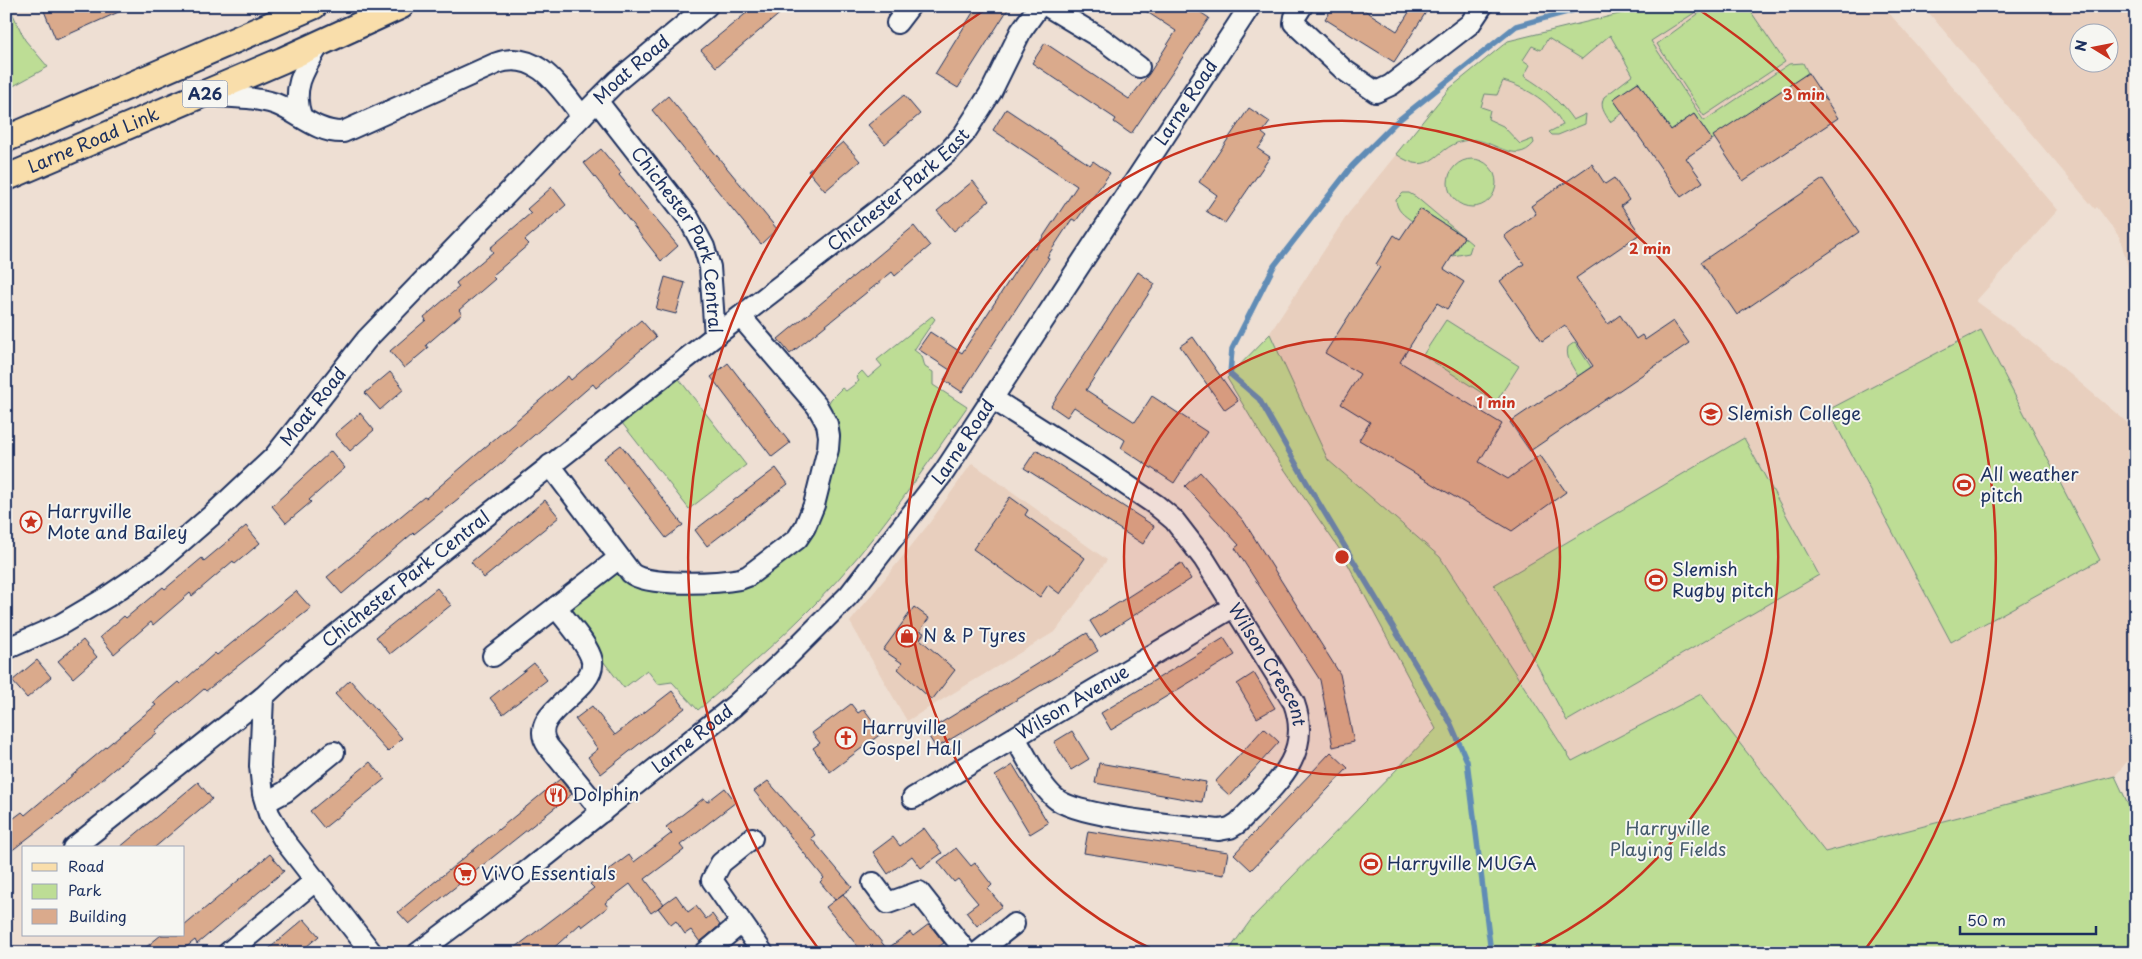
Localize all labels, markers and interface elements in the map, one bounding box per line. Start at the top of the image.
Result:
north arrow [2070,22,2120,72]
street label: Moat Road [586,28,675,110]
text: N [2069,38,2092,53]
street label: Larne Road [1147,54,1223,150]
road number: A26 [182,80,228,108]
text: 3 min [1783,82,1825,105]
street label: Larne Road Link [23,99,163,179]
street label: Chichester Park East [821,122,975,257]
street label: Chichester Park Central [625,140,730,334]
text: 2 min [1629,236,1671,259]
street label: Moat Road [273,361,352,451]
text: 1 min [1477,390,1515,413]
street label: Larne Road [924,393,1000,490]
place label: Slemish College [1727,399,1861,426]
school or university icon: Slemish College [1699,402,1723,426]
place label: All weather pitch [1980,460,2079,508]
sports icon: All weather pitch [1952,473,1976,497]
place label: Harryville Mote and Bailey [47,497,188,545]
street label: Chichester Park Central [315,503,495,653]
place icon: Harryville Mote and Bailey [19,510,43,534]
centre of rings [1333,548,1351,566]
place label: Slemish Rugby pitch [1672,555,1774,603]
sports icon: Slemish Rugby pitch [1644,568,1668,592]
street label: Wilson Crescent [1223,597,1314,728]
place label: N & P Tyres [923,621,1026,648]
shop icon: N & P Tyres [895,624,919,648]
street label: Wilson Avenue [1010,657,1134,746]
street label: Larne Road [645,697,738,779]
place label: Harryville Gospel Hall [862,713,961,761]
church icon: Harryville Gospel Hall [834,726,858,750]
place label: Dolphin [572,780,639,807]
restaurant icon: Dolphin [544,783,568,807]
park label: Harryville Playing Fields [1610,814,1726,862]
legend [22,846,185,936]
place label: Harryville MUGA [1387,849,1537,876]
sports icon: Harryville MUGA [1359,852,1383,876]
text: Road [68,854,104,877]
place label: ViVO Essentials [481,859,616,886]
supermarket icon: ViVO Essentials [453,862,477,886]
text: Park [68,878,102,901]
text: Building [68,904,127,927]
scale bar [1960,904,2096,936]
text: 50 m [1967,908,2006,931]

